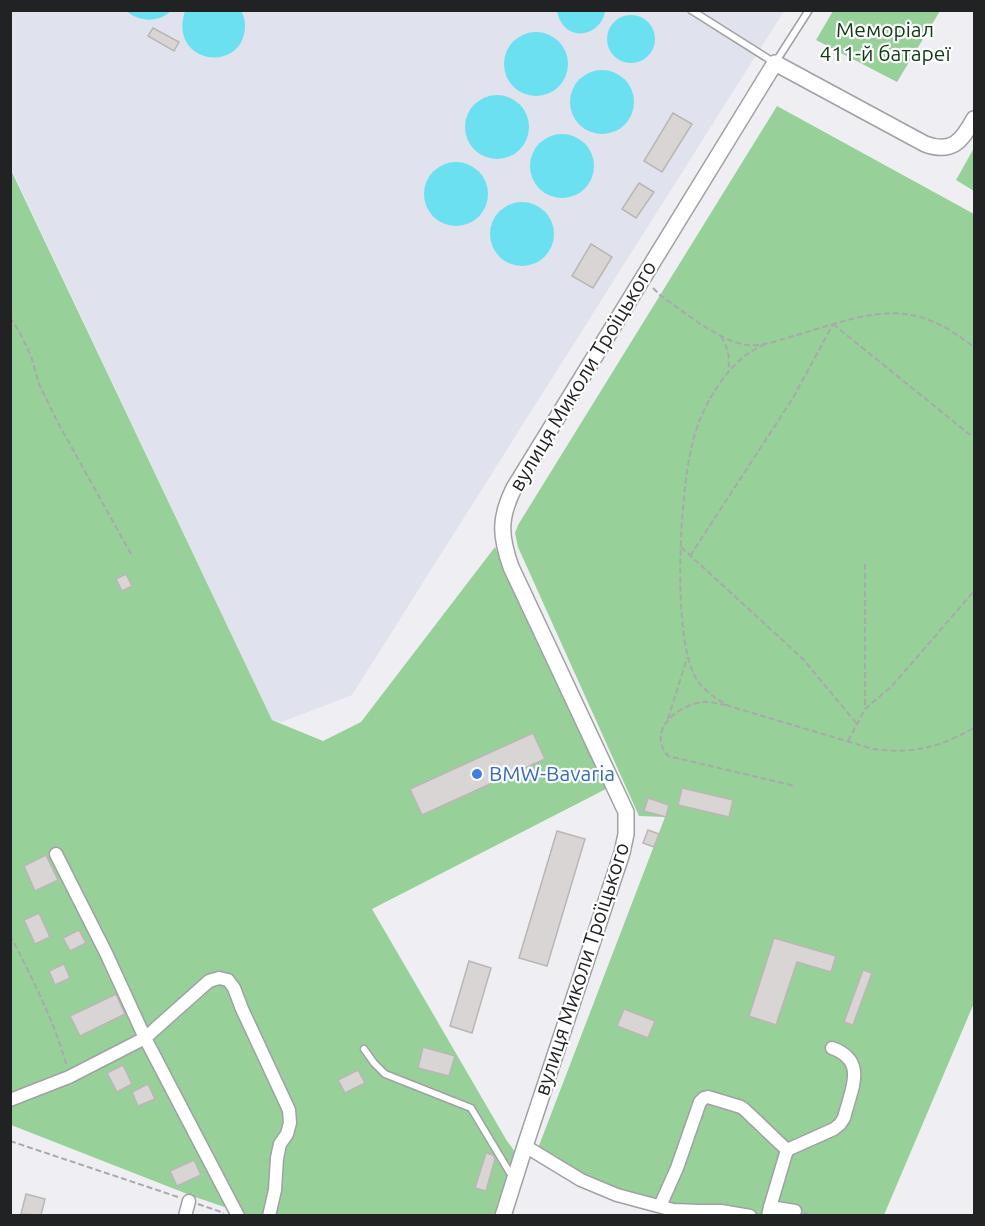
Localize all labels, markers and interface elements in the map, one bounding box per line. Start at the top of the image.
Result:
park label: Меморіал 411-й батареї [819,17,951,65]
street label: вулиця Миколи Троїцького [504,256,661,495]
place label: BMW-Bavaria [489,761,615,785]
marker: BMW-Bavaria [470,767,484,781]
street label: вулиця Миколи Троїцького [529,839,633,1098]

